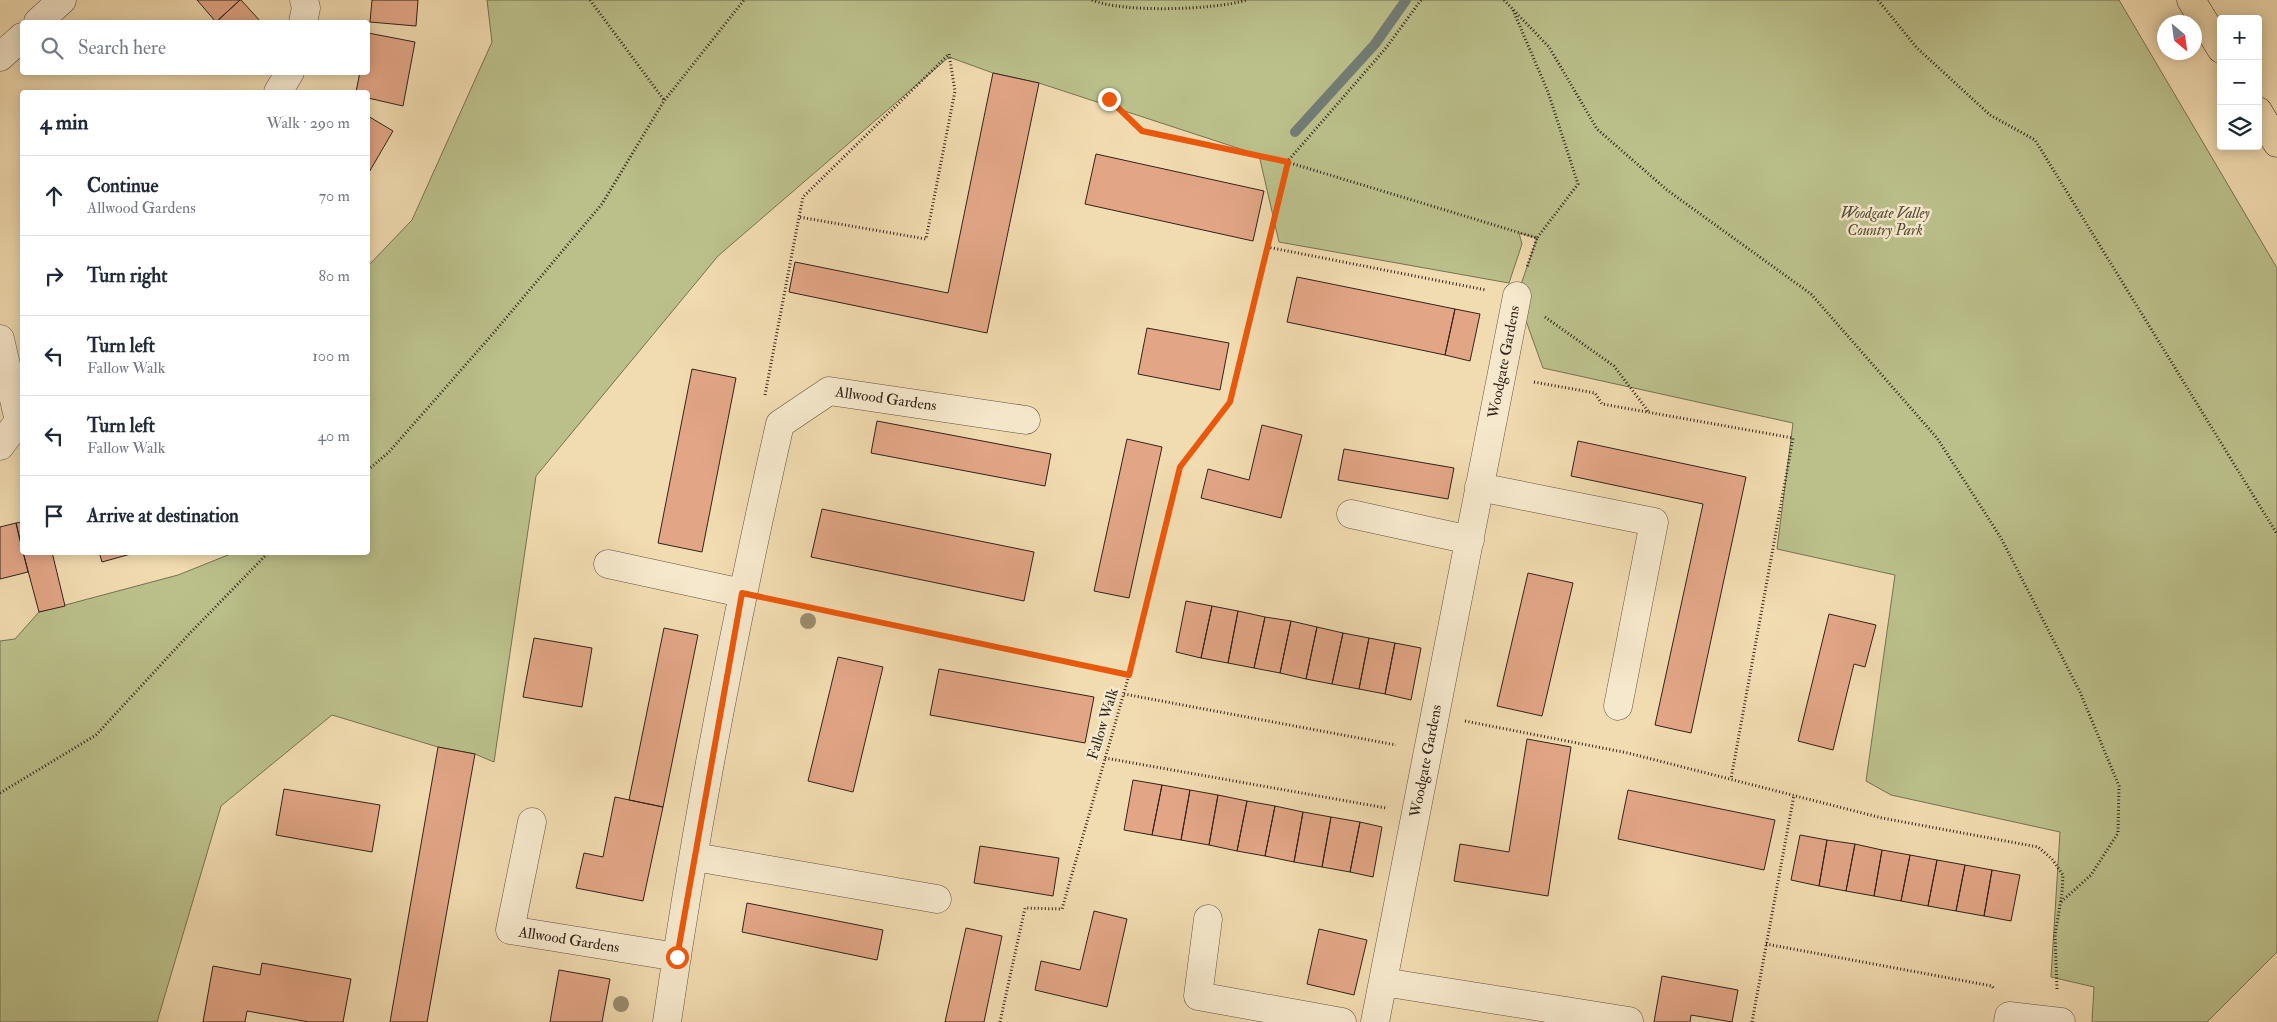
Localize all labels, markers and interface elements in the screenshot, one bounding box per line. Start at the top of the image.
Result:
north arrow [2157,15,2202,60]
map controls [2217,15,2262,150]
button: + [2217,15,2262,60]
search box [20,20,370,75]
icon: search [38,34,66,62]
text: Search here [78,36,166,60]
button: − [2217,60,2262,105]
route end [1098,88,1121,111]
button: layers [2217,105,2262,150]
text: 4 min [40,109,88,136]
text: Walk · 290 m [267,113,350,133]
text: Continue [87,174,158,198]
icon: ahead [40,182,68,210]
text: 70 m [319,186,350,206]
text: Allwood Gardens [87,198,196,218]
park label: Woodgate Valley Country Park [1840,204,1930,240]
icon: right [40,262,68,290]
text: Turn right [87,264,167,288]
text: 80 m [319,266,350,286]
street label: Woodgate Gardens [1484,304,1524,421]
text: Turn left [87,334,155,358]
icon: left [40,342,68,370]
text: 100 m [312,346,350,366]
text: Fallow Walk [87,358,165,378]
street label: Allwood Gardens [833,382,938,416]
text: Turn left [87,414,155,438]
icon: left [40,422,68,450]
text: 40 m [317,426,350,446]
text: Fallow Walk [87,438,165,458]
icon: arrive [40,502,68,530]
text: Arrive at destination [87,504,239,528]
street label: Fallow Walk [1083,686,1123,762]
street label: Woodgate Gardens [1406,703,1446,820]
street label: Allwood Gardens [516,922,621,957]
route start [666,946,689,969]

